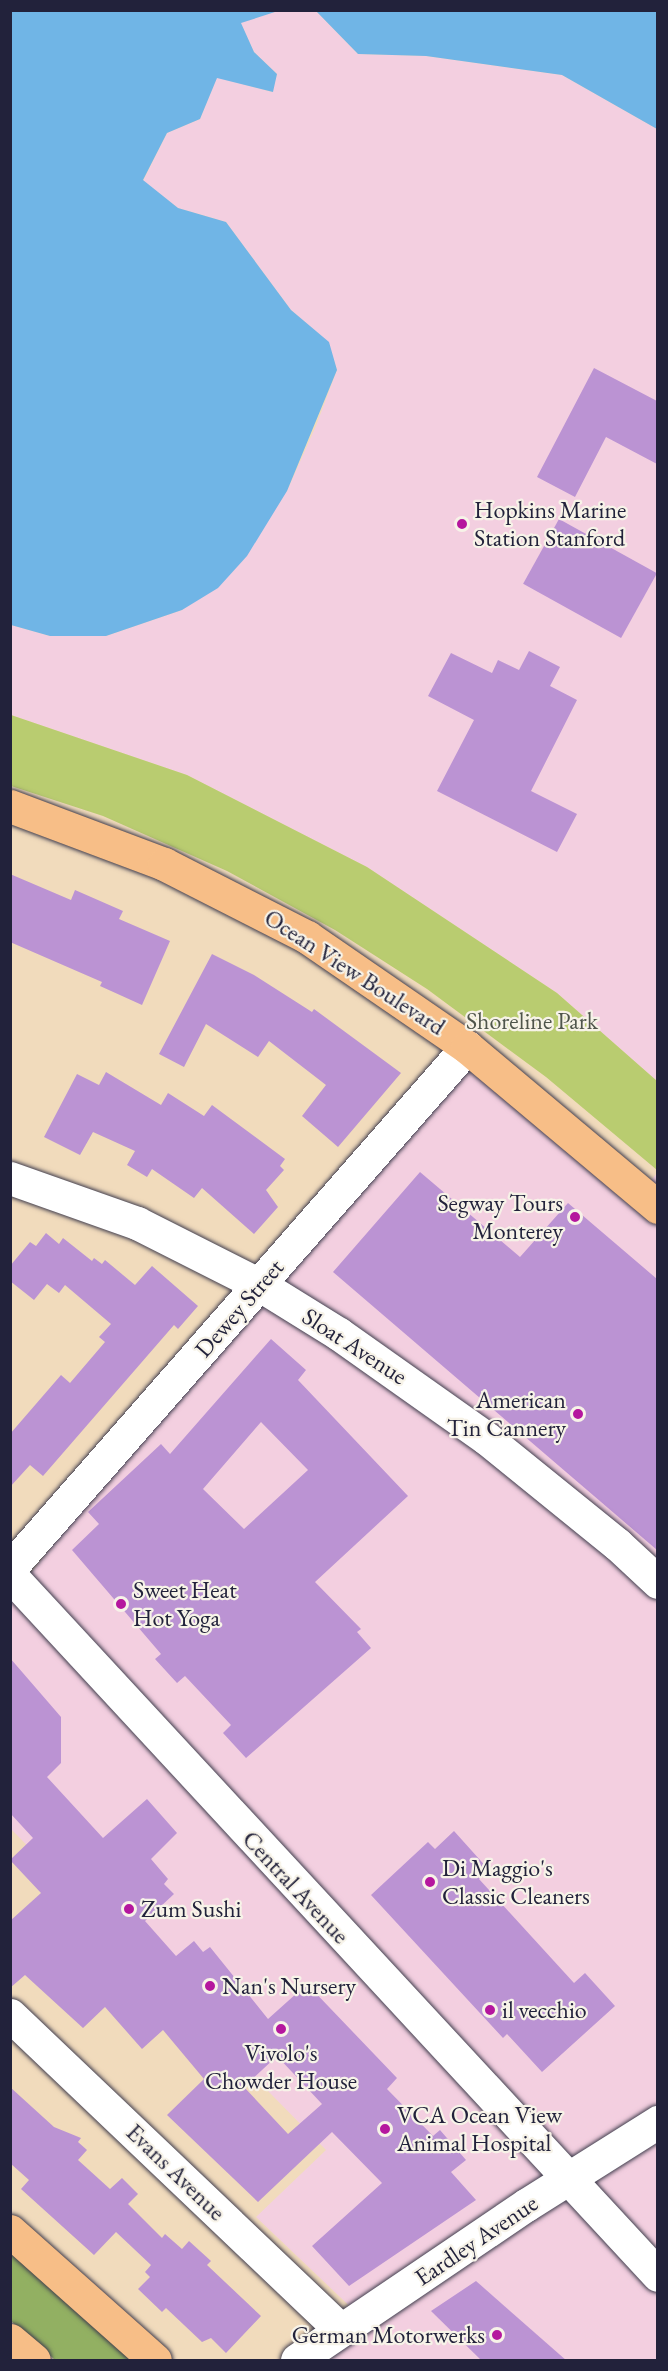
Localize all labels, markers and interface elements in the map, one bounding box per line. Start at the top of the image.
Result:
place label: Hopkins Marine Station Stanford [474,496,626,552]
marker: Hopkins Marine Station Stanford [455,517,469,531]
street label: Ocean View Boulevard [259,903,451,1041]
park label: Shoreline Park [466,1007,598,1035]
place label: Segway Tours Monterey [437,1189,563,1245]
marker: Segway Tours Monterey [568,1210,582,1224]
street label: Dewey Street [189,1253,289,1363]
street label: Sloat Avenue [297,1301,413,1391]
place label: American Tin Cannery [447,1386,566,1442]
marker: American Tin Cannery [571,1407,585,1421]
place label: Sweet Heat Hot Yoga [133,1576,237,1632]
marker: Sweet Heat Hot Yoga [114,1597,128,1611]
street label: Central Avenue [236,1825,356,1949]
place label: Di Maggio's Classic Cleaners [442,1854,590,1910]
marker: Di Maggio's Classic Cleaners [423,1875,437,1889]
place label: Zum Sushi [141,1895,241,1923]
marker: Zum Sushi [122,1902,136,1916]
place label: Nan's Nursery [222,1972,356,2000]
marker: Nan's Nursery [203,1979,217,1993]
place label: il vecchio [502,1996,587,2024]
marker: il vecchio [483,2003,497,2017]
marker: Vivolo's Chowder House [274,2022,288,2036]
place label: Vivolo's Chowder House [205,2039,357,2095]
place label: VCA Ocean View Animal Hospital [397,2101,562,2157]
street label: Evans Avenue [120,2118,232,2226]
marker: VCA Ocean View Animal Hospital [378,2122,392,2136]
street label: Eardley Avenue [409,2188,543,2292]
place label: German Motorwerks [292,2321,485,2349]
marker: German Motorwerks [490,2328,504,2342]

